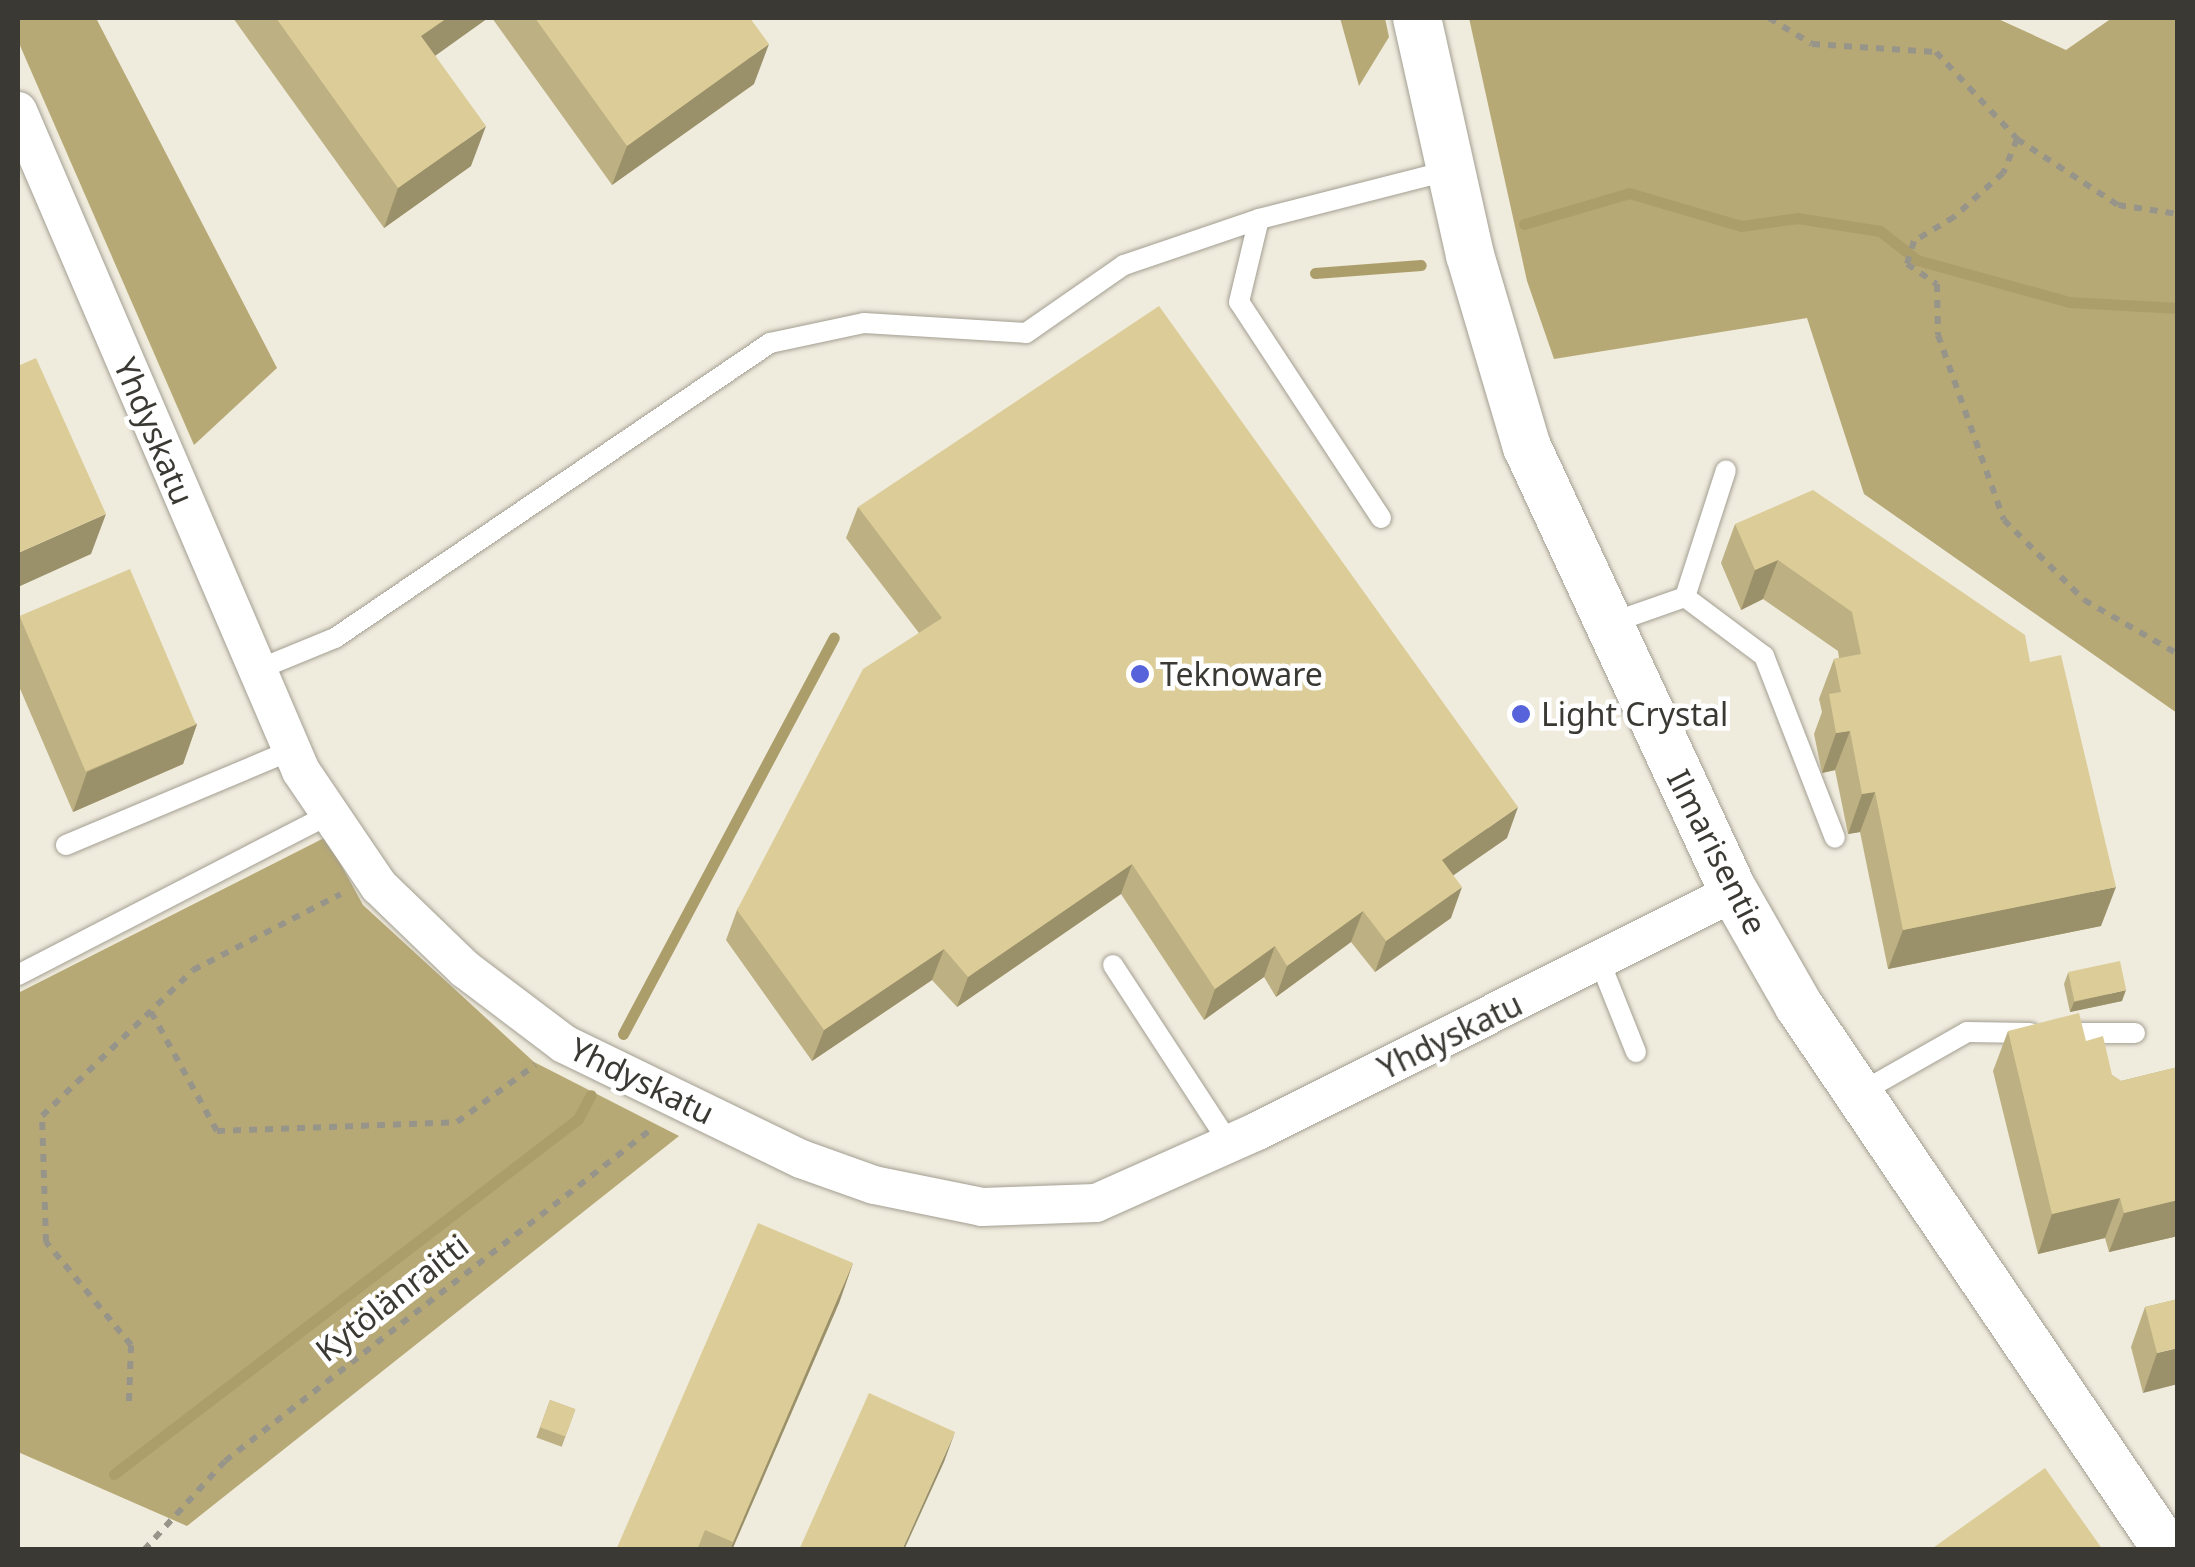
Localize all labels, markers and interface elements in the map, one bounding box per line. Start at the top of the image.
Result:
street label: Yhdyskatu [106,352,202,510]
place label: Teknoware [1160,655,1323,693]
marker: Teknoware [1129,663,1151,685]
place label: Light Crystal [1541,695,1728,733]
marker: Light Crystal [1510,703,1532,725]
street label: Ilmarisentie [1659,763,1775,941]
street label: Yhdyskatu [1372,985,1528,1087]
street label: Yhdyskatu [564,1030,720,1132]
street label: Kytölänraitti [308,1226,476,1370]

